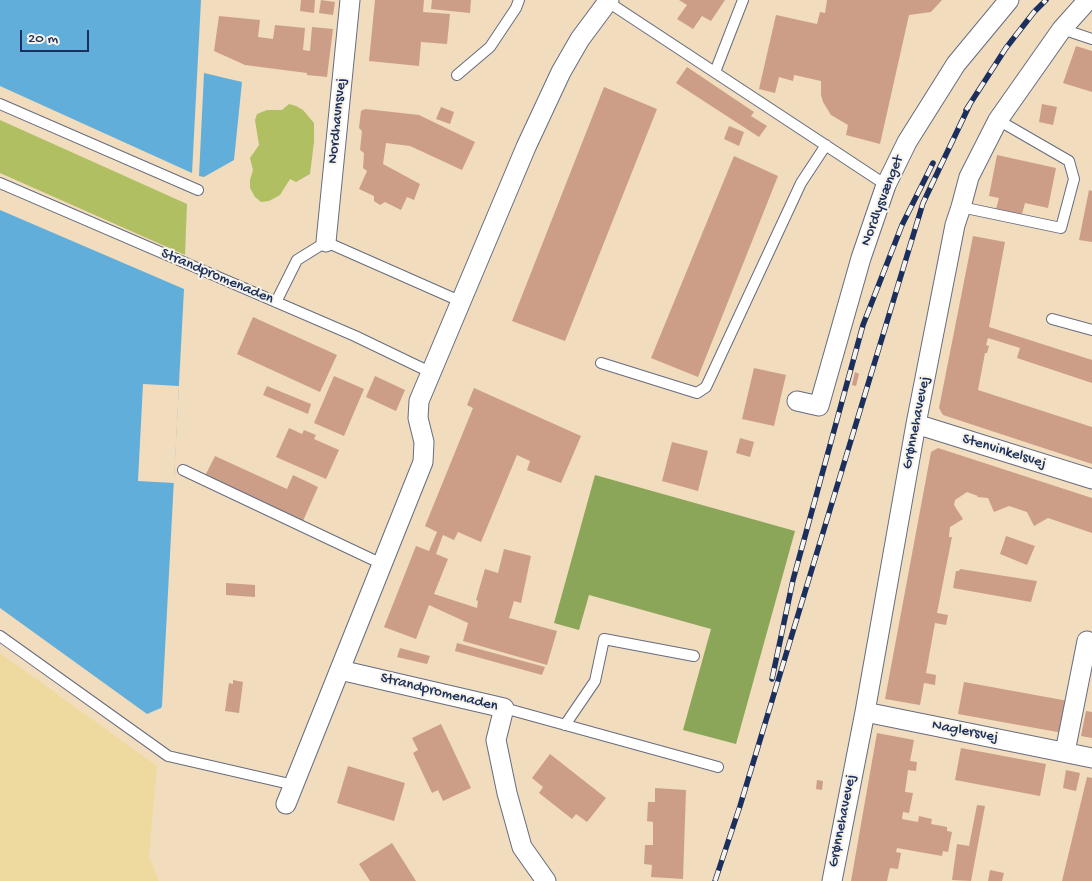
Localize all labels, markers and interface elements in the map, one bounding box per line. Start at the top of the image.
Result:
scale bar [22,20,91,52]
text: 20 m [28,30,58,48]
street label: Nordhavnsvej [325,77,351,165]
street label: Nordlysvænget [857,153,909,249]
street label: Strandpromenaden [158,245,276,309]
street label: Grønnehavevej [899,375,935,471]
street label: Stenvinkelsvej [960,431,1048,473]
street label: Strandpromenaden [378,670,500,716]
street label: Naglersvej [930,717,1000,747]
street label: Grønnehavevej [825,773,861,869]

